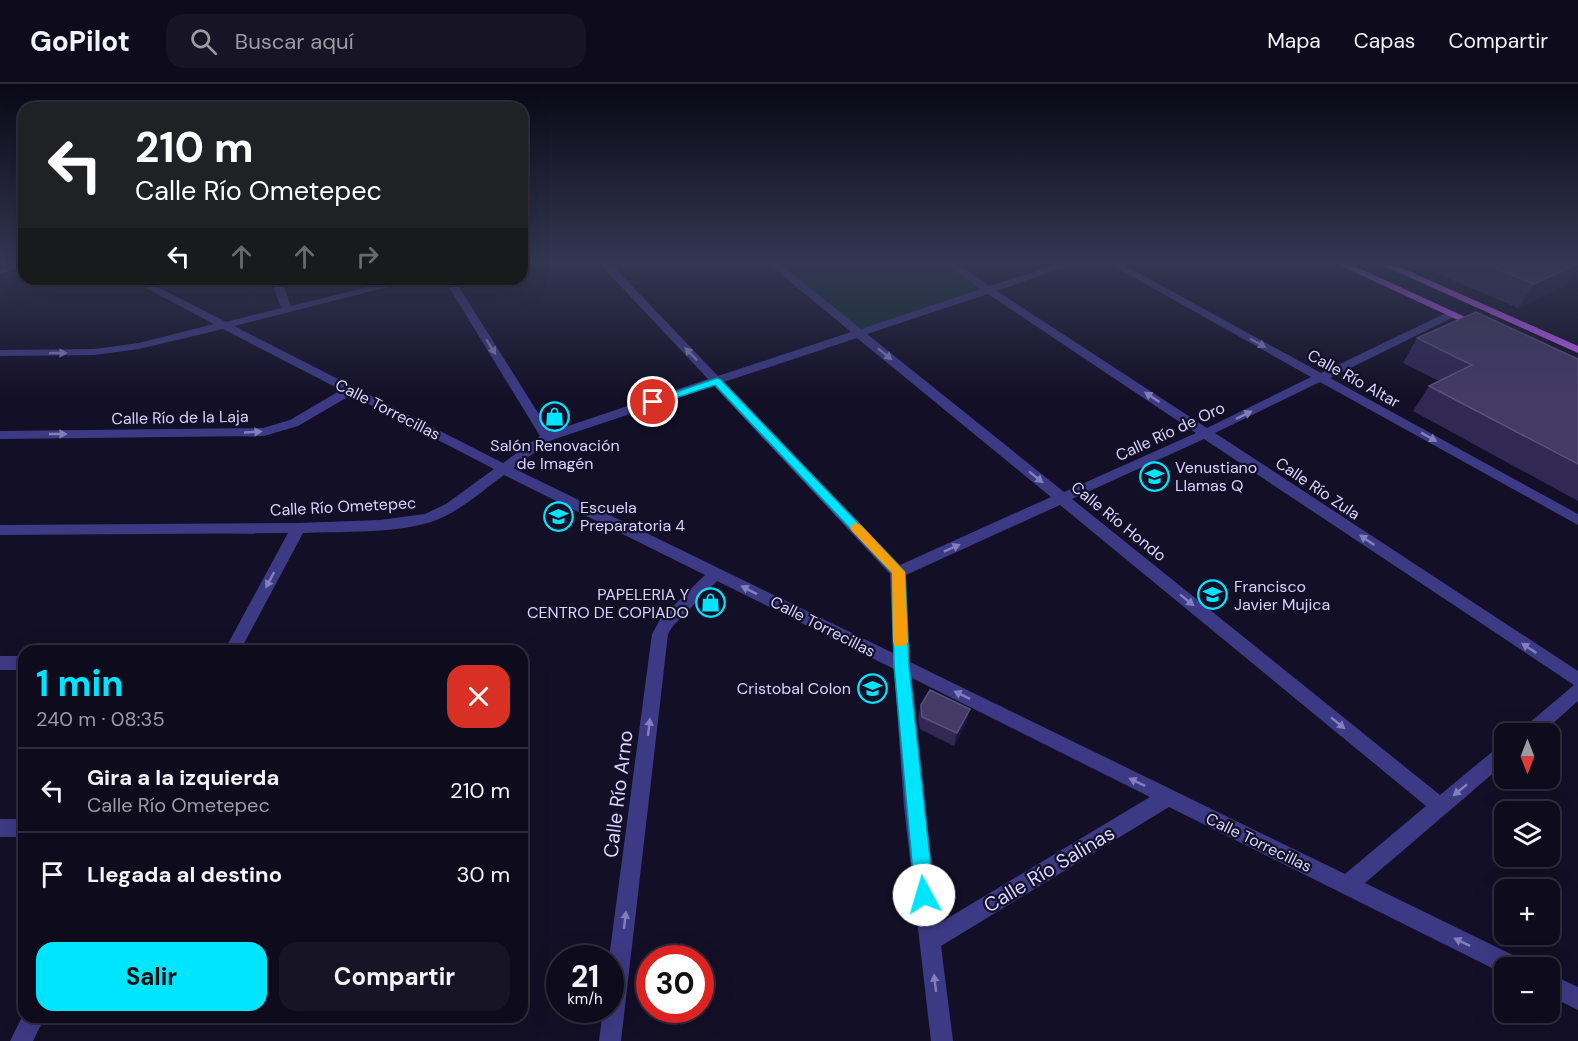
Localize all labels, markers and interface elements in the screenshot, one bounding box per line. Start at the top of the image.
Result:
search box [166,14,586,68]
text: GoPilot [30,23,130,60]
icon: search [187,25,220,58]
text: Buscar aquí [235,27,354,56]
text: Mapa [1267,27,1321,55]
text: Capas [1354,27,1415,55]
text: Compartir [1448,27,1548,55]
text: 210 m [135,120,253,175]
icon: left [36,126,114,204]
text: Calle Río Ometepec [135,173,382,208]
icon: left [162,240,195,273]
icon: ahead [225,240,258,273]
icon: ahead [288,240,321,273]
icon: right [351,240,384,273]
one-way arrow [1250,338,1267,348]
one-way arrow [485,339,496,355]
street label: Calle Río Altar [1304,344,1404,413]
one-way arrow [685,347,698,362]
one-way arrow [877,347,893,360]
one-way arrow [49,348,68,358]
street label: Calle Torrecillas [332,374,444,445]
pin [627,376,678,427]
icon: arrive [636,385,669,418]
one-way arrow [1143,392,1160,403]
street label: Calle Río de Oro [1112,397,1228,466]
shop icon: Salón Renovación de Imagén [539,401,571,433]
street label: Calle Río de la Laja [111,406,249,429]
one-way arrow [1235,410,1252,419]
one-way arrow [244,428,263,437]
one-way arrow [49,430,68,439]
one-way arrow [1420,432,1437,442]
place label: Salón Renovación de Imagén [490,435,620,474]
street label: Calle Río Zula [1271,452,1364,524]
place label: Venustiano Llamas Q [1175,457,1257,496]
school or university icon: Venustiano Llamas Q [1138,460,1170,492]
one-way arrow [1028,470,1043,483]
street label: Calle Río Hondo [1067,477,1171,566]
street label: Calle Río Ometepec [269,492,417,521]
place label: Escuela Preparatoria 4 [580,497,685,536]
school or university icon: Escuela Preparatoria 4 [543,500,575,532]
one-way arrow [1359,534,1375,546]
one-way arrow [943,543,961,553]
one-way arrow [265,571,275,588]
place label: Francisco Javier Mujica [1234,576,1330,615]
school or university icon: Francisco Javier Mujica [1197,579,1229,611]
place label: PAPELERIA Y CENTRO DE COPIADO [527,584,689,623]
one-way arrow [741,585,758,595]
shop icon: PAPELERIA Y CENTRO DE COPIADO [694,587,726,619]
street label: Calle Torrecillas [767,591,879,662]
one-way arrow [1179,594,1195,607]
one-way arrow [1521,642,1537,653]
text: 1 min [36,660,124,707]
button: close [447,665,510,728]
school or university icon: Cristobal Colon [856,672,888,704]
place label: Cristobal Colon [737,678,851,699]
one-way arrow [953,691,970,700]
text: 240 m · 08:35 [36,706,165,732]
one-way arrow [644,717,653,736]
one-way arrow [1330,717,1346,730]
north arrow [1494,723,1560,789]
map controls [1494,723,1560,1023]
street label: Calle Río Arno [597,729,639,859]
text: Gira a la izquierda [87,763,279,792]
icon: left [36,774,69,807]
text: 210 m [450,776,510,805]
one-way arrow [1128,777,1145,786]
one-way arrow [1452,784,1467,796]
text: Calle Río Ometepec [87,792,270,818]
button: layers [1494,801,1560,867]
street label: Calle Torrecillas [1202,808,1315,877]
street label: Calle Río Salinas [979,820,1119,918]
icon: arrive [36,858,69,891]
text: Llegada al destino [87,860,282,889]
text: 30 m [456,860,510,889]
position arrow [892,863,956,927]
button: + [1494,879,1560,945]
one-way arrow [620,911,630,930]
one-way arrow [1454,937,1471,946]
button: Salir [36,942,267,1011]
button: Compartir [279,942,510,1011]
speed limit sign: 30 [636,945,714,1023]
text: 21 [571,957,599,996]
button: − [1494,957,1560,1023]
one-way arrow [930,973,939,992]
text: km/h [567,989,603,1009]

